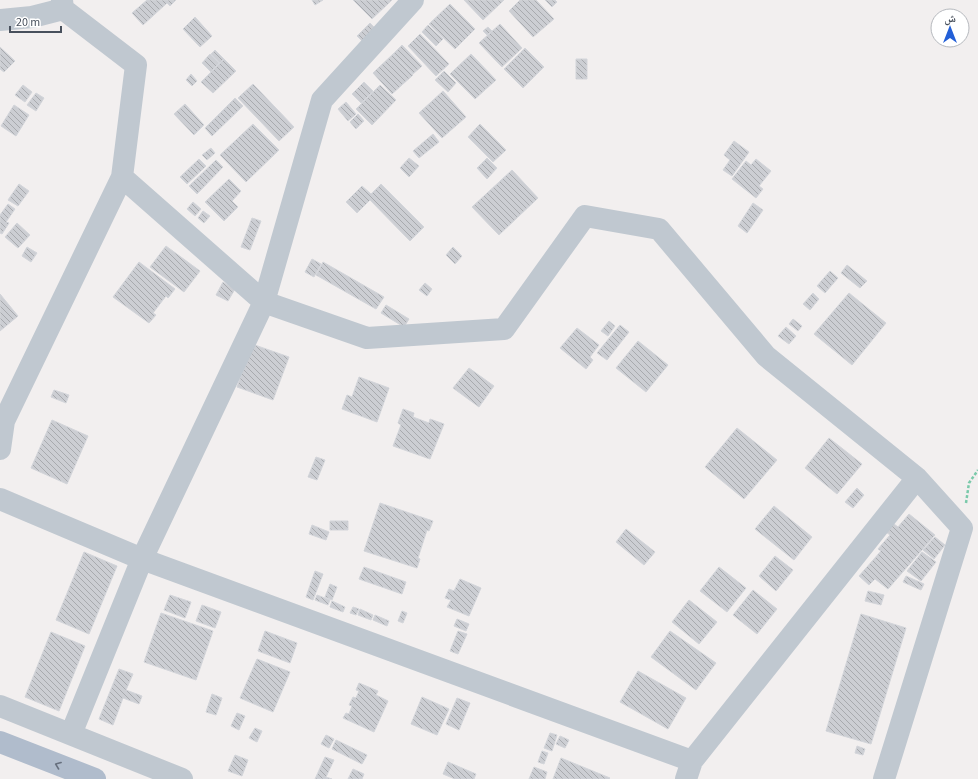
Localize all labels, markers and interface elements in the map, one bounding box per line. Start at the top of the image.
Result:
scale bar [10,8,61,34]
north arrow [930,8,970,48]
text: ش [944,11,956,26]
text: 20 m [16,14,40,31]
one-way arrow [55,761,62,769]

